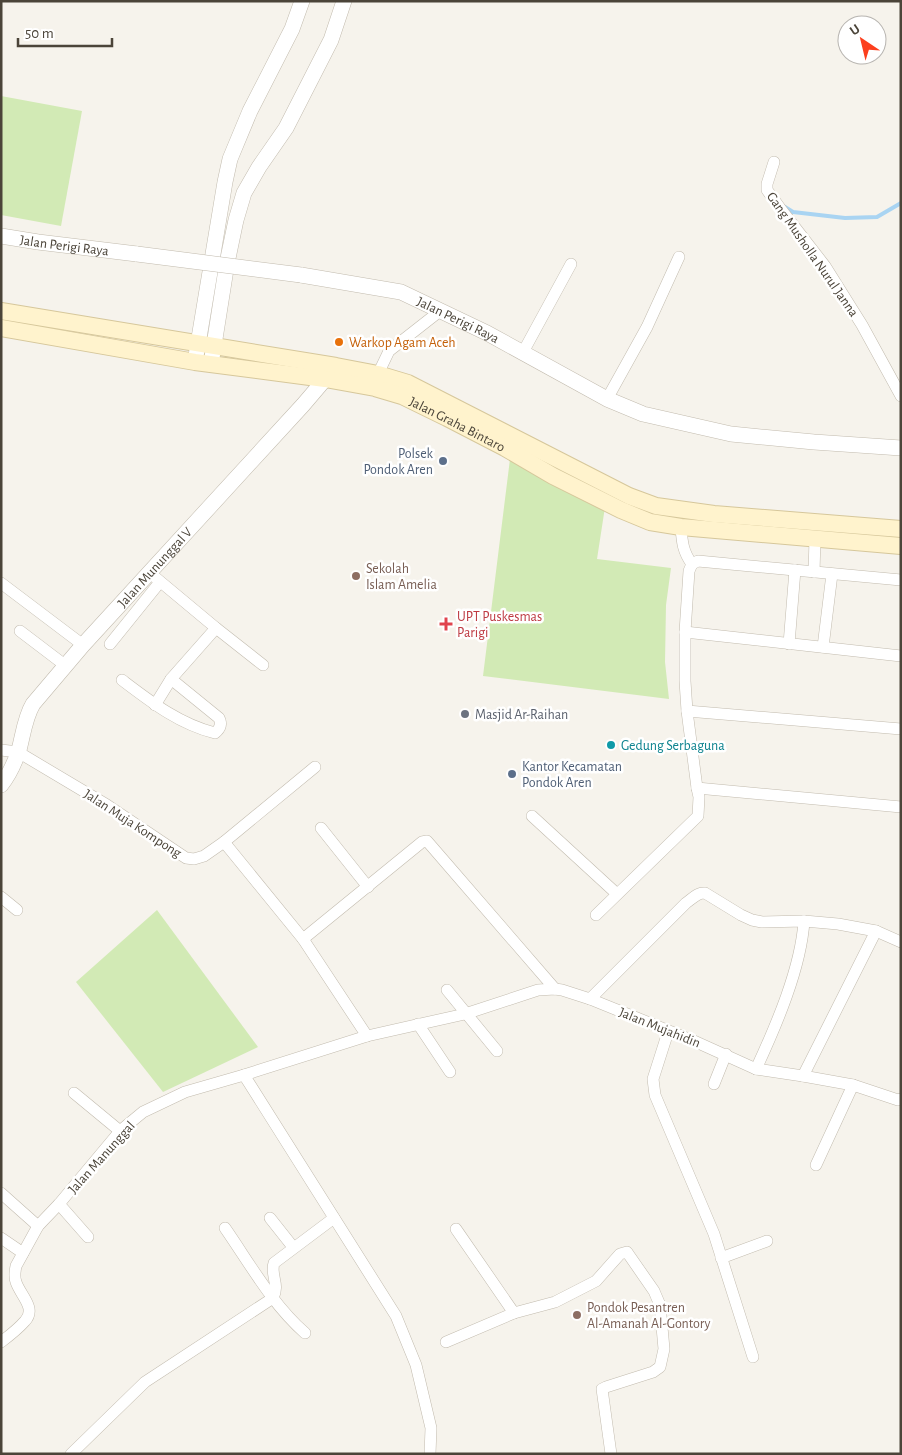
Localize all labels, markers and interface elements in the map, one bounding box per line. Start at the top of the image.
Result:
scale bar [18,15,111,47]
north arrow [837,15,887,65]
text: U [847,22,863,38]
text: 50 m [25,26,54,41]
street label: Gang Musholla Nurul Janna [764,190,861,320]
street label: Jalan Perigi Raya [19,233,110,259]
street label: Jalan Perigi Raya [415,295,502,347]
marker: Warkop Agam Aceh [333,336,345,348]
place label: Warkop Agam Aceh [349,336,456,350]
street label: Jalan Graha Bintaro [407,395,507,455]
place label: Polsek Pondok Aren [363,447,434,477]
marker: Polsek Pondok Aren [437,455,449,467]
street label: Jalan Mununggal V [115,525,195,610]
place label: Sekolah Islam Amelia [366,562,437,592]
marker: Sekolah Islam Amelia [350,570,362,582]
place label: UPT Puskesmas Parigi [457,610,542,640]
marker: UPT Puskesmas Parigi [439,617,453,631]
marker: Masjid Ar-Raihan [459,708,471,720]
place label: Masjid Ar-Raihan [475,708,568,722]
marker: Gedung Serbaguna [605,739,617,751]
place label: Gedung Serbaguna [621,739,725,753]
place label: Kantor Kecamatan Pondok Aren [522,760,622,790]
marker: Kantor Kecamatan Pondok Aren [506,768,518,780]
street label: Jalan Muja Kompong [81,787,184,861]
street label: Jalan Mujahidin [617,1005,702,1051]
street label: Jalan Manunggal [66,1119,138,1197]
place label: Pondok Pesantren Al-Amanah Al-Gontory [587,1301,711,1331]
marker: Pondok Pesantren Al-Amanah Al-Gontory [571,1309,583,1321]

